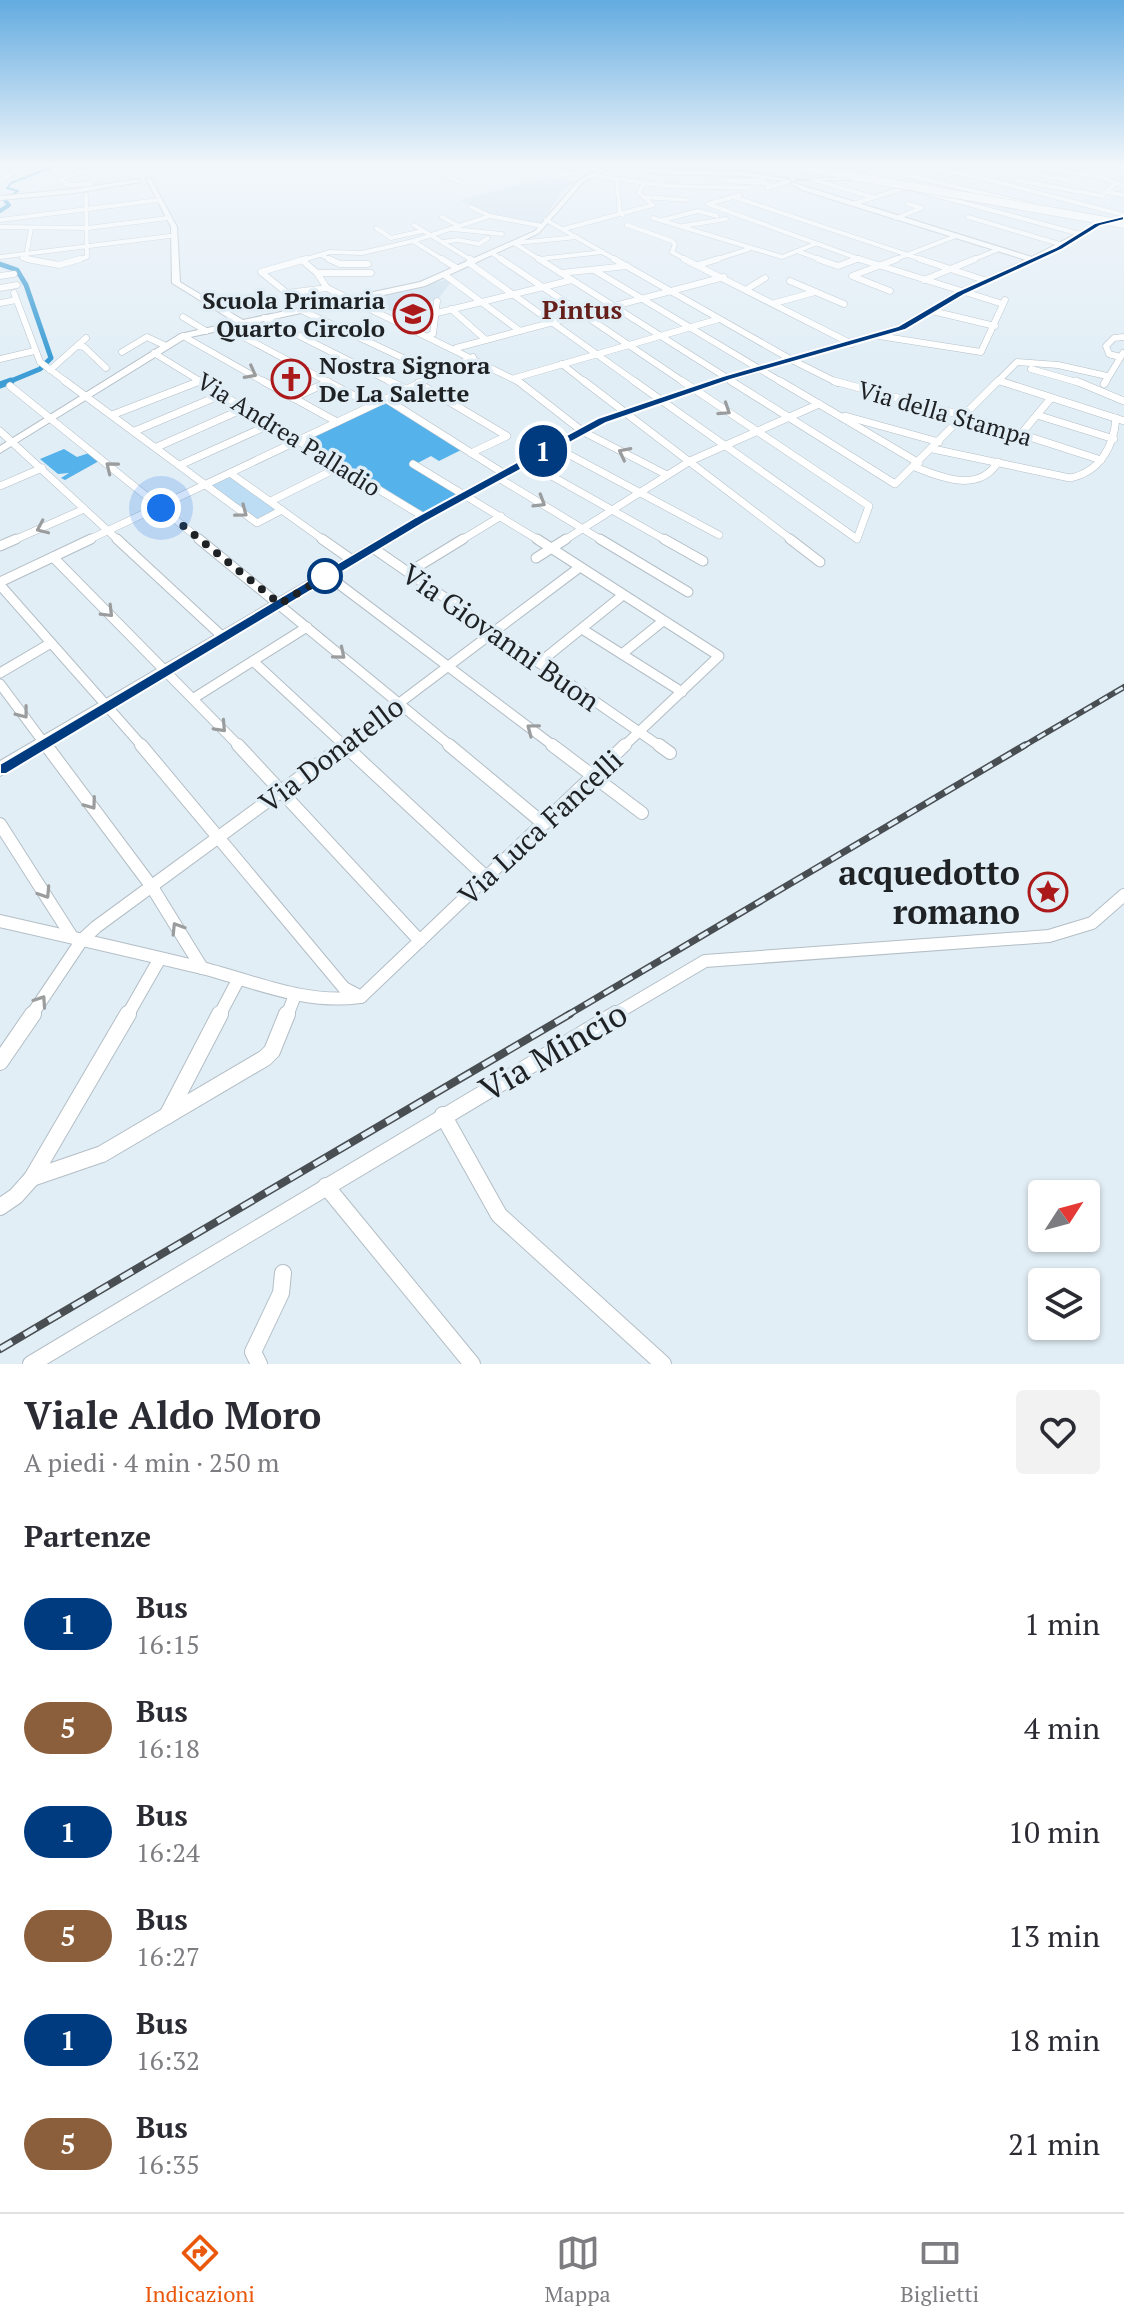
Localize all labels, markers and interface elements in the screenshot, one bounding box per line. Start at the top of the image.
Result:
place label: Scuola Primaria Quarto Circolo [202,284,386,344]
district label: Pintus [542,292,622,326]
school or university icon: Scuola Primaria Quarto Circolo [392,293,434,335]
place label: Nostra Signora De La Salette [319,349,491,409]
church icon: Nostra Signora De La Salette [270,358,312,400]
street label: Via Andrea Palladio [191,364,387,504]
one-way arrow [243,364,258,379]
street label: Via della Stampa [854,373,1036,453]
one-way arrow [716,400,730,415]
line badge: 1 [517,425,569,477]
text: 1 [535,432,551,469]
one-way arrow [618,447,633,463]
one-way arrow [106,462,120,477]
your location [141,488,181,528]
one-way arrow [531,493,546,508]
one-way arrow [233,503,248,517]
one-way arrow [36,518,50,534]
street label: Via Giovanni Buon [395,555,608,719]
unlabelled marker [308,559,342,593]
one-way arrow [99,603,113,618]
one-way arrow [330,644,345,659]
street label: Via Donatello [251,688,411,820]
one-way arrow [13,704,27,718]
one-way arrow [212,718,227,732]
one-way arrow [526,725,541,739]
street label: Via Luca Fancelli [450,741,630,913]
one-way arrow [81,796,96,810]
place label: acquedotto romano [838,850,1020,934]
place icon: acquedotto romano [1027,871,1069,913]
one-way arrow [35,884,50,899]
one-way arrow [172,922,187,936]
street label: Via Mincio [471,991,635,1111]
one-way arrow [31,995,46,1010]
north arrow [1028,1180,1100,1252]
map controls [1028,1180,1100,1340]
button: layers [1028,1268,1100,1340]
text: Viale Aldo Moro [24,1390,321,1440]
button: heart [1016,1390,1100,1474]
text: A piedi · 4 min · 250 m [24,1445,279,1479]
text: Partenze [24,1516,151,1556]
text: Bus [136,1587,188,1627]
text: 1 min [1024,1604,1100,1644]
text: 1 [60,1605,76,1642]
text: 16:15 [136,1627,200,1661]
text: Bus [136,1691,188,1731]
text: 4 min [1024,1708,1100,1748]
text: 5 [60,1709,76,1746]
text: 16:18 [136,1731,200,1765]
text: Bus [136,1795,188,1835]
text: 10 min [1008,1812,1100,1852]
text: 1 [60,1813,76,1850]
text: 16:24 [136,1835,200,1869]
text: Bus [136,1899,188,1939]
text: 13 min [1008,1916,1100,1956]
text: 5 [60,1917,76,1954]
text: 16:27 [136,1939,200,1973]
text: Bus [136,2003,188,2043]
text: 18 min [1008,2020,1100,2060]
text: 1 [60,2021,76,2058]
text: 16:32 [136,2043,200,2077]
text: Bus [136,2107,188,2147]
text: 21 min [1008,2124,1100,2164]
text: 5 [60,2125,76,2162]
text: 16:35 [136,2147,200,2181]
tab: Indicazioni [145,2231,255,2308]
tab: Mappa [545,2231,611,2308]
tab: Biglietti [900,2231,979,2308]

